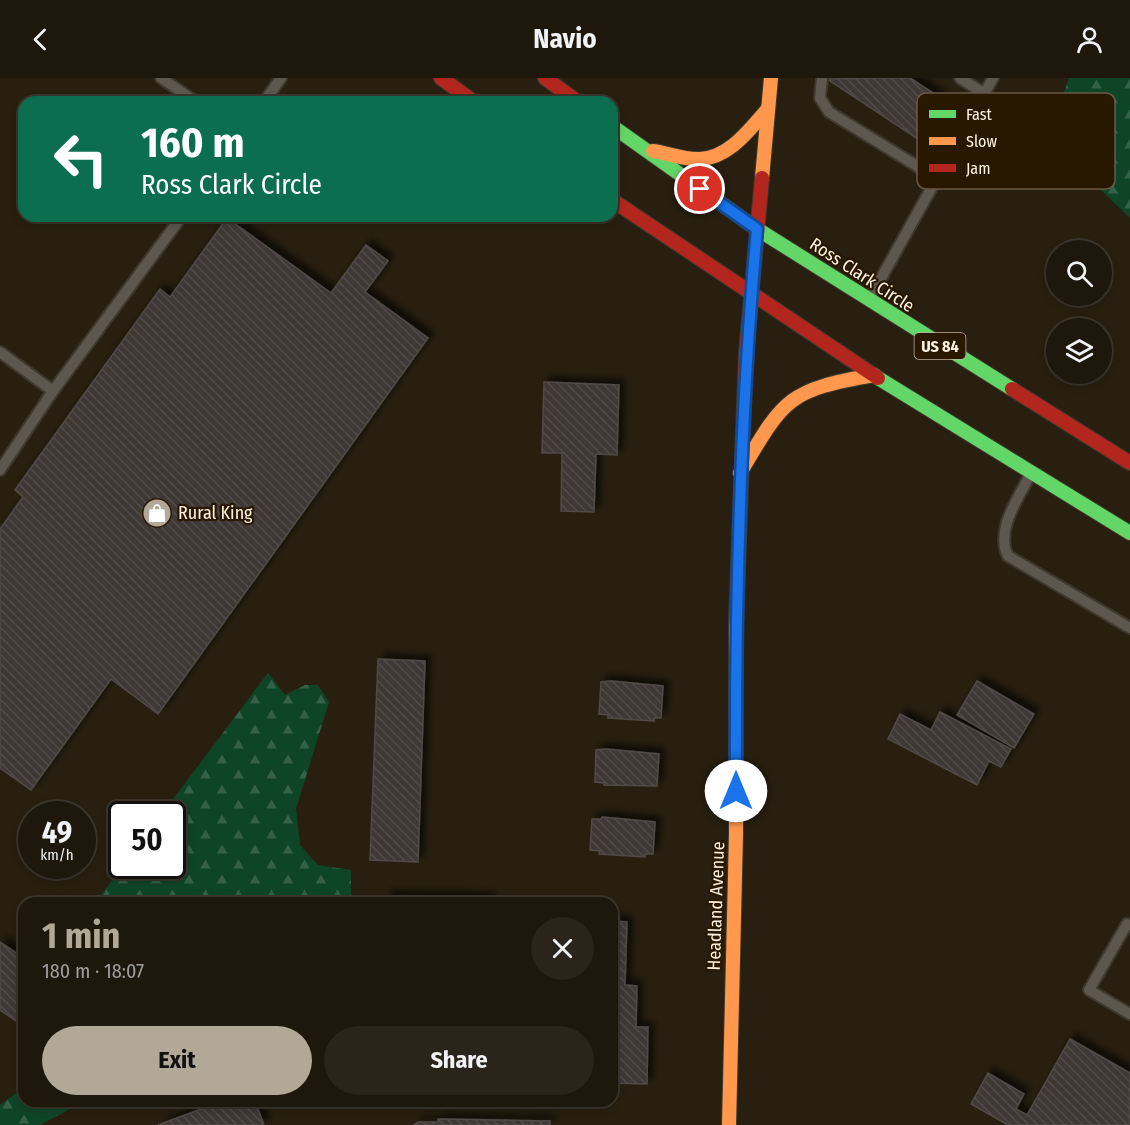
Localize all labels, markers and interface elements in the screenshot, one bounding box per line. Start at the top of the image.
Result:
icon: back [24,23,57,56]
text: Navio [533,23,597,55]
icon: person [1073,23,1106,56]
legend [917,93,1115,189]
text: Fast [966,105,993,124]
text: 160 m [141,118,244,168]
icon: left [42,120,120,198]
text: Slow [966,132,997,151]
text: Jam [966,159,991,178]
pin [674,163,725,214]
text: Ross Clark Circle [141,169,322,201]
icon: arrive [683,172,716,205]
street label: Ross Clark Circle [805,233,919,317]
map controls [1046,240,1112,384]
button: search [1046,240,1112,306]
button: layers [1046,318,1112,384]
road number: US 84 [914,333,966,359]
shop icon: Rural King [141,497,173,529]
place label: Rural King [178,502,253,524]
position arrow [704,759,768,823]
speed limit sign: 50 [108,801,186,879]
text: 49 [42,815,72,851]
street label: Headland Avenue [703,841,729,971]
text: km/h [40,846,74,864]
text: 1 min [42,914,120,958]
button: close [531,917,594,980]
text: 180 m · 18:07 [42,959,144,983]
button: Exit [42,1026,312,1095]
button: Share [324,1026,594,1095]

